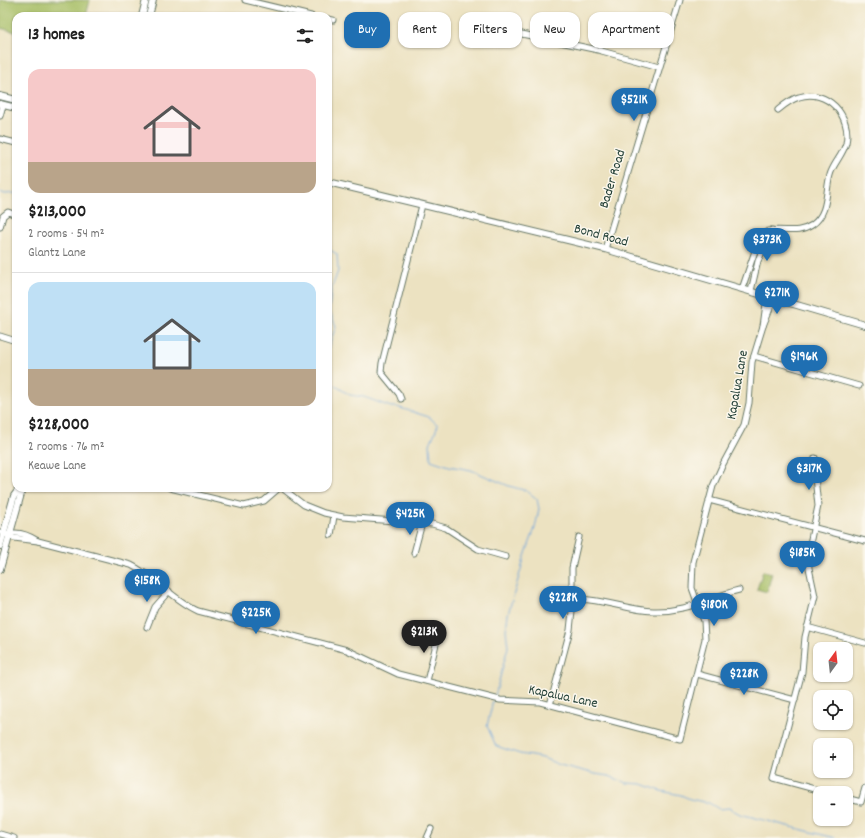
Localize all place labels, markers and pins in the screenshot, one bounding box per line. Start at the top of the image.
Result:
pin: $521K [606,88,662,122]
pin: $373K [739,228,795,262]
pin: $271K [749,281,805,315]
pin: $196K [776,345,832,379]
pin: $317K [781,457,837,491]
pin: $425K [382,502,438,536]
pin: $185K [774,541,830,575]
pin: $158K [119,569,175,603]
pin: $228K [535,586,591,620]
pin: $180K [686,593,742,627]
pin: $225K [228,601,284,635]
pin: $213K [396,620,452,654]
pin: $228K [716,662,772,696]

